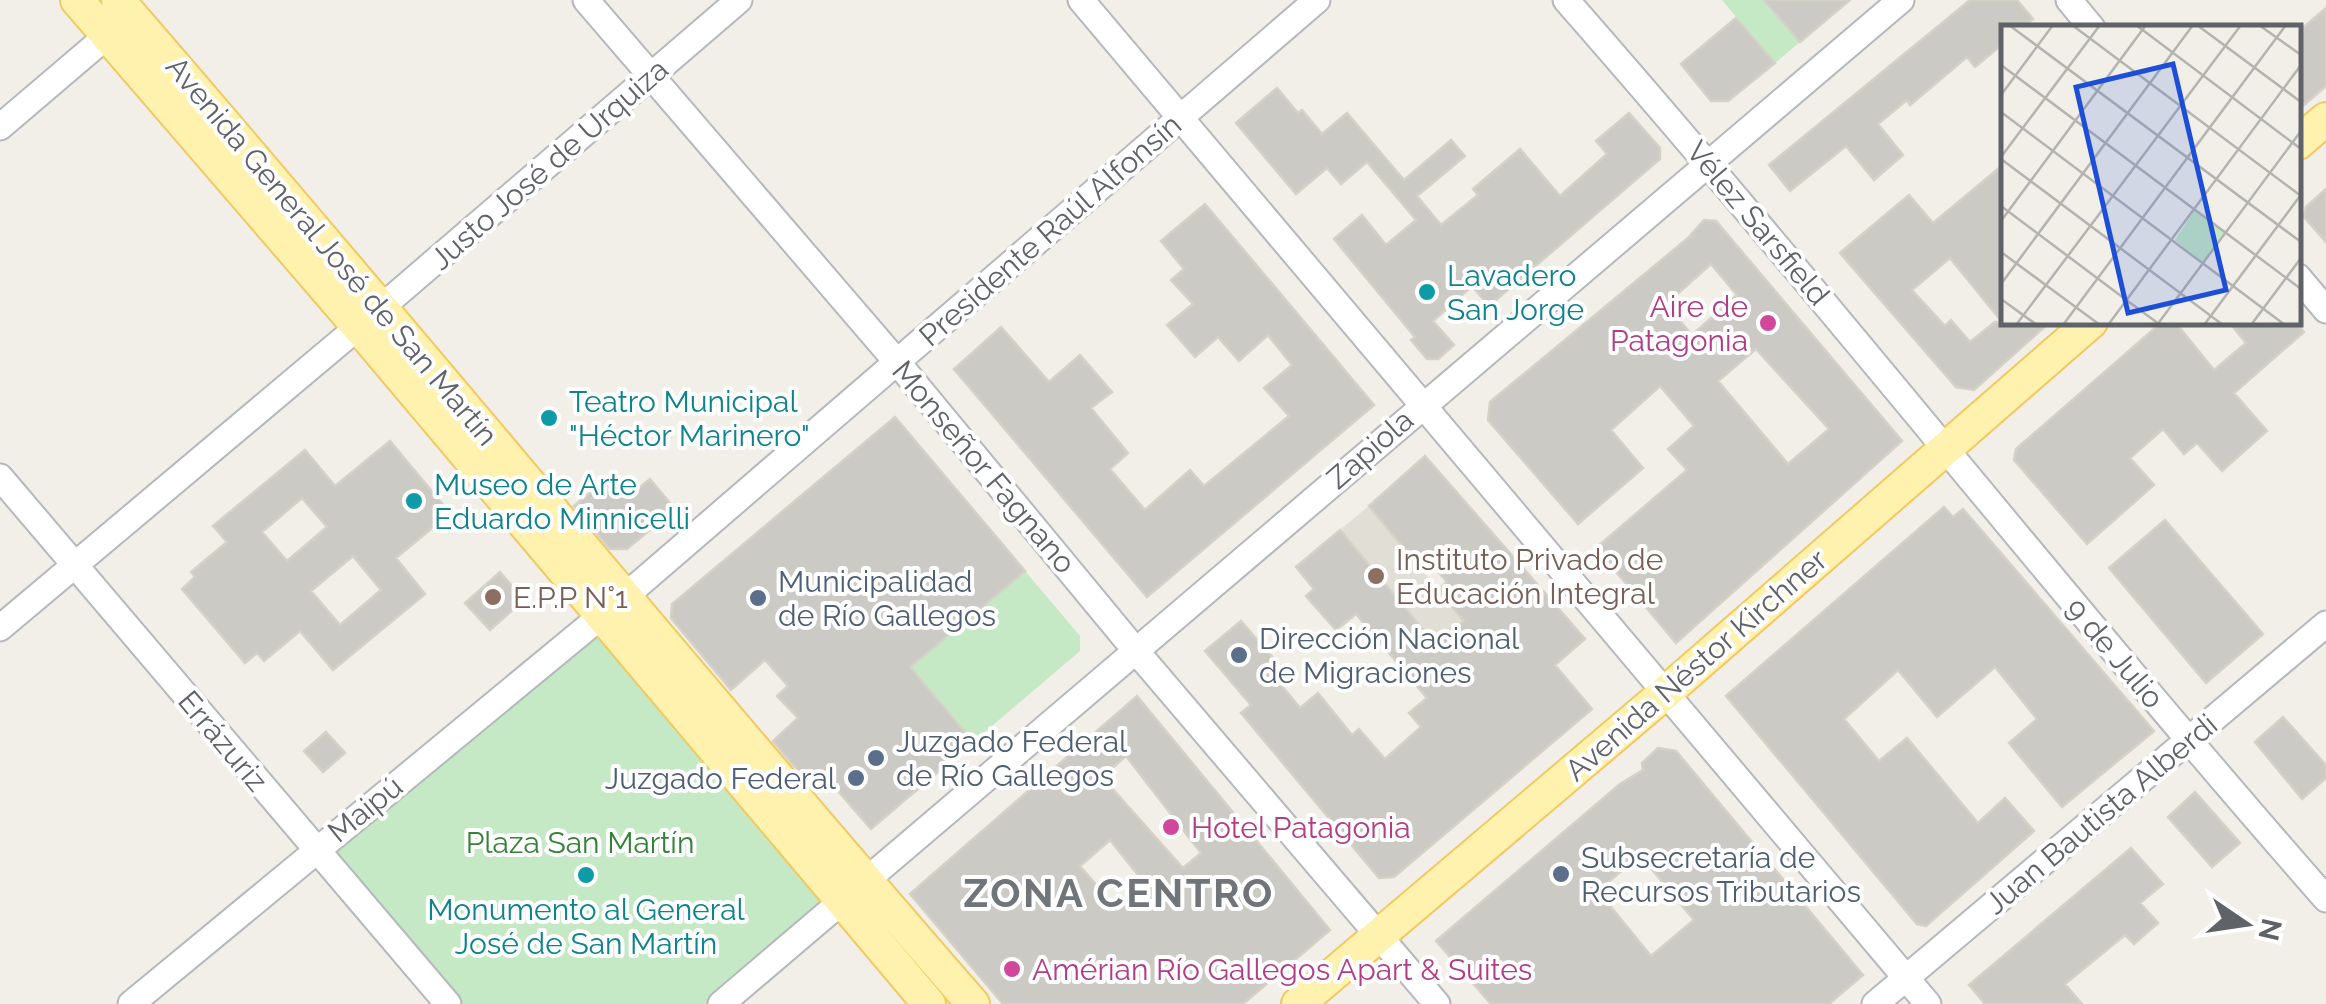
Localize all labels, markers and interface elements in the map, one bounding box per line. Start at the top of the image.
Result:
inset map [2001,25,2301,325]
street label: Avenida General José de San Martín [159,50,505,452]
street label: Justo José de Urquiza [423,51,675,277]
street label: Presidente Raúl Alfonsín [912,107,1188,353]
street label: Vélez Sarsfield [1679,134,1837,312]
place label: Lavadero San Jorge [1447,258,1584,327]
marker: Lavadero San Jorge [1416,281,1438,303]
place label: Aire de Patagonia [1610,289,1748,358]
marker: Aire de Patagonia [1757,312,1779,334]
street label: Monseñor Fagnano [885,354,1083,580]
place label: Teatro Municipal "Héctor Marinero" [569,384,810,453]
street label: Zapiola [1320,402,1420,496]
marker: Teatro Municipal "Héctor Marinero" [538,407,560,429]
place label: Museo de Arte Eduardo Minnicelli [434,467,690,536]
marker: Museo de Arte Eduardo Minnicelli [403,490,425,512]
place label: Instituto Privado de Educación Integral [1396,542,1663,611]
street label: Avenida Néstor Kirchner [1558,542,1834,788]
place label: Municipalidad de Río Gallegos [778,564,996,633]
marker: Instituto Privado de Educación Integral [1365,565,1387,587]
place label: E.P.P N°1 [513,580,628,615]
marker: E.P.P N°1 [482,586,504,608]
marker: Municipalidad de Río Gallegos [747,587,769,609]
street label: 9 de Julio [2059,591,2171,715]
place label: Dirección Nacional de Migraciones [1259,621,1520,690]
marker: Dirección Nacional de Migraciones [1228,644,1250,666]
street label: Errázuriz [171,684,275,798]
street label: Juan Bautista Alberdi [1978,707,2224,921]
place label: Juzgado Federal de Río Gallegos [896,724,1128,793]
marker: Juzgado Federal de Río Gallegos [865,747,887,769]
place label: Juzgado Federal [605,761,837,796]
marker: Juzgado Federal [845,767,867,789]
street label: Maipú [321,769,409,849]
place label: Hotel Patagonia [1191,810,1411,845]
marker: Hotel Patagonia [1160,816,1182,838]
park label: Plaza San Martín [466,825,694,860]
place label: Subsecretaría de Recursos Tributarios [1581,840,1861,909]
marker: Subsecretaría de Recursos Tributarios [1550,863,1572,885]
marker: Monumento al General José de San Martín [575,864,597,886]
district label: ZONA CENTRO [963,869,1275,916]
north arrow [2196,874,2296,974]
place label: Monumento al General José de San Martín [427,892,746,961]
text: N [2251,915,2288,944]
place label: Amérian Río Gallegos Apart & Suites [1032,952,1532,987]
marker: Amérian Río Gallegos Apart & Suites [1001,958,1023,980]

